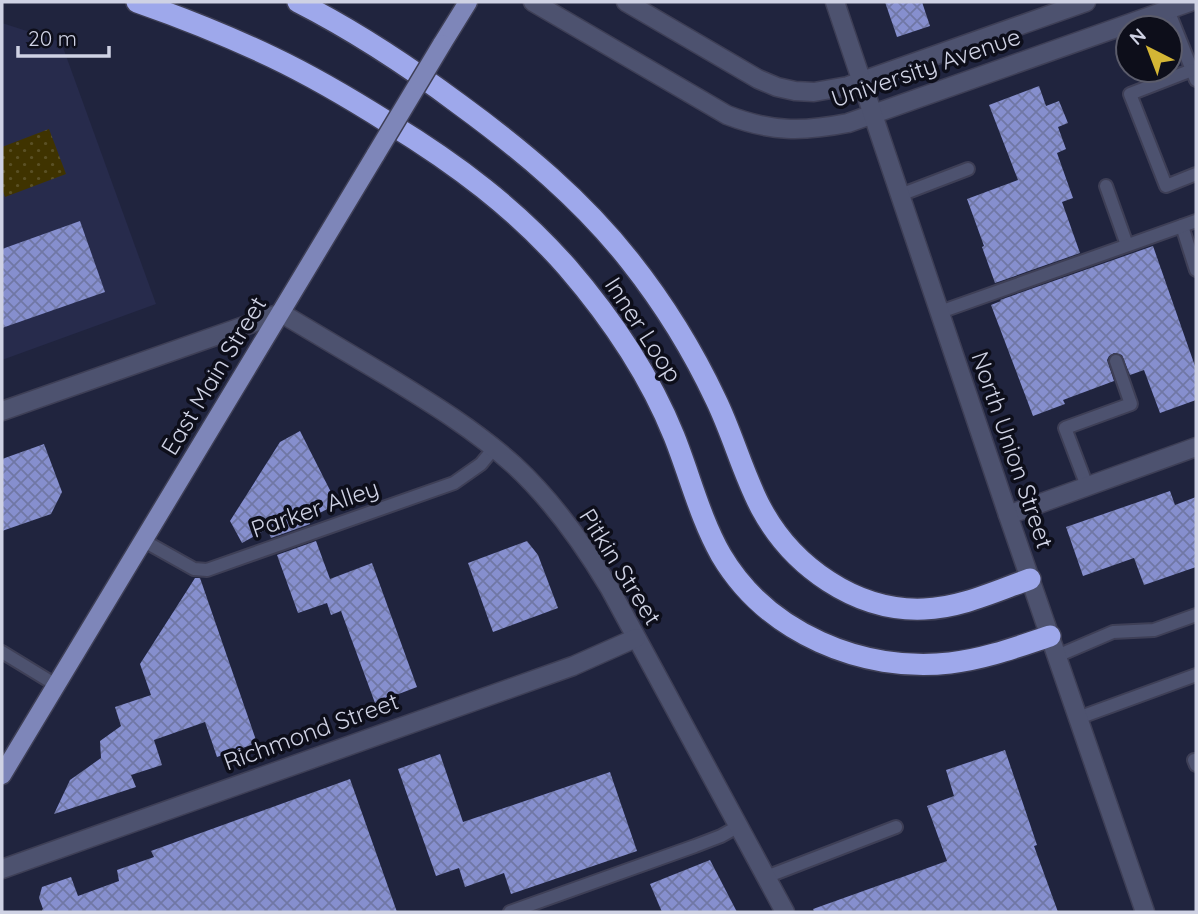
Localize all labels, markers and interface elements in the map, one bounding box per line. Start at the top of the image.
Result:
scale bar [18,14,108,58]
north arrow [1114,14,1184,84]
street label: University Avenue [827,21,1024,114]
text: N [1124,23,1151,50]
text: 20 m [28,25,77,51]
street label: Inner Loop [599,271,689,388]
street label: East Main Street [154,291,272,460]
street label: North Union Street [965,347,1061,552]
street label: Parker Alley [247,472,382,544]
street label: Pitkin Street [573,503,668,630]
street label: Richmond Street [219,685,402,777]

